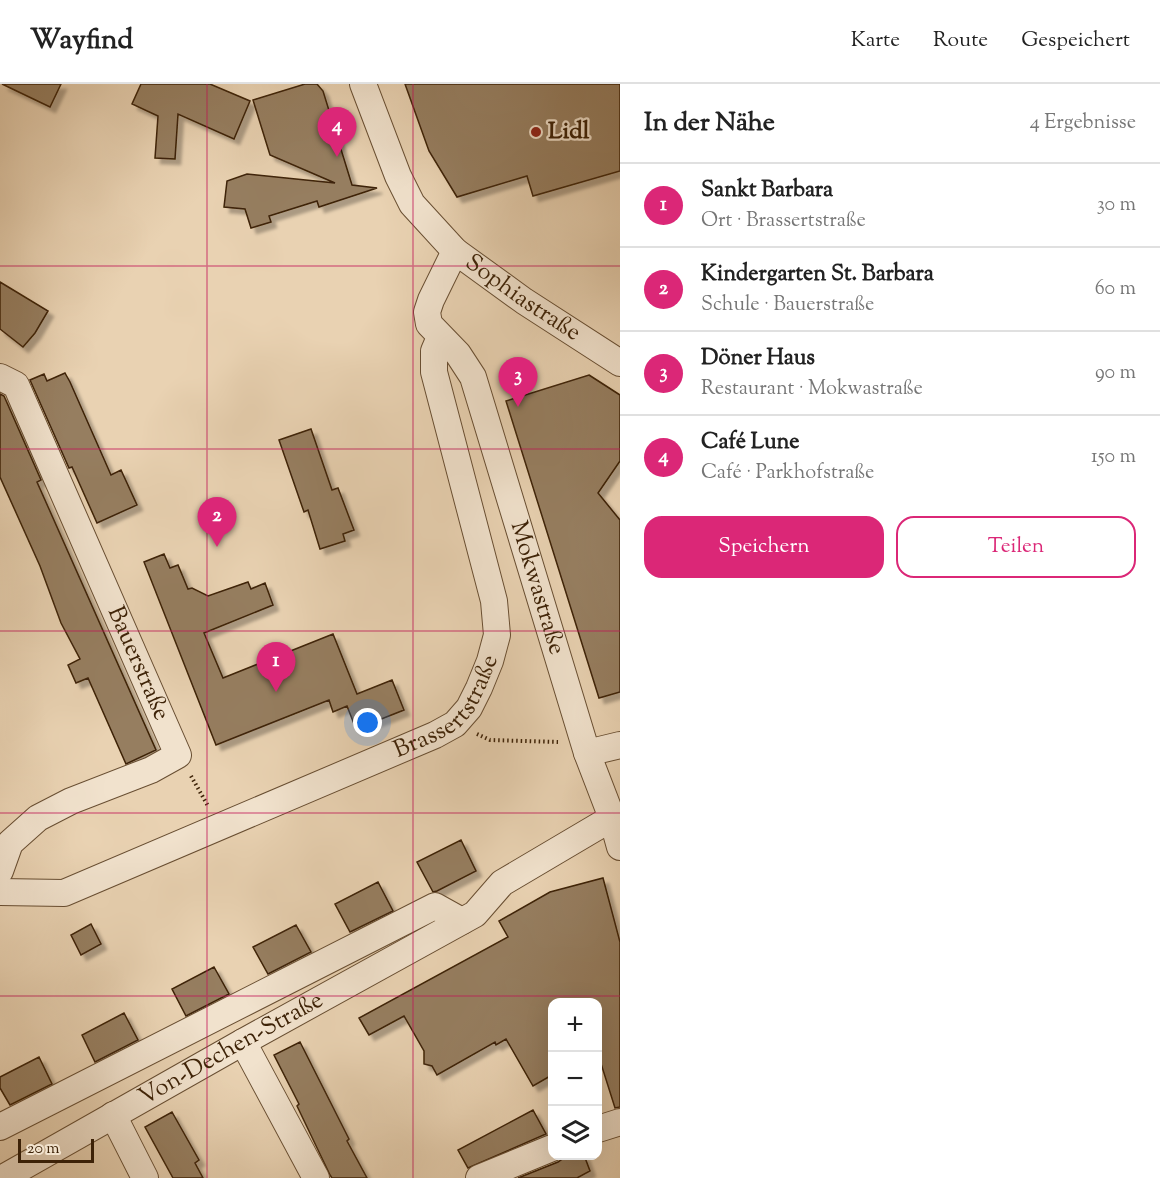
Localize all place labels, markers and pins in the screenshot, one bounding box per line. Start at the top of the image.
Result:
pin: 4 [318,107,356,157]
place label: Lidl [548,115,590,149]
marker: Lidl [529,125,543,139]
pin: 3 [498,358,538,407]
pin: 2 [198,498,236,547]
pin: 1 [256,642,296,692]

